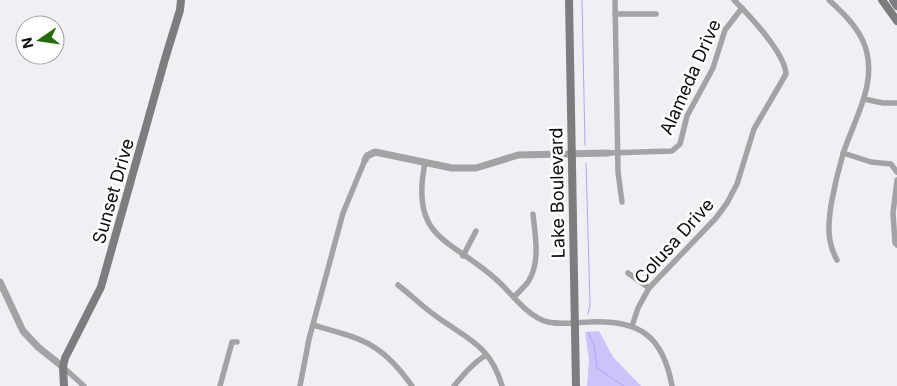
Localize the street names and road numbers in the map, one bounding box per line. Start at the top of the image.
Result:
street label: Alameda Drive [655,16,725,138]
street label: Lake Boulevard [545,127,569,259]
street label: Sunset Drive [88,136,138,246]
street label: Colusa Drive [630,194,718,288]

